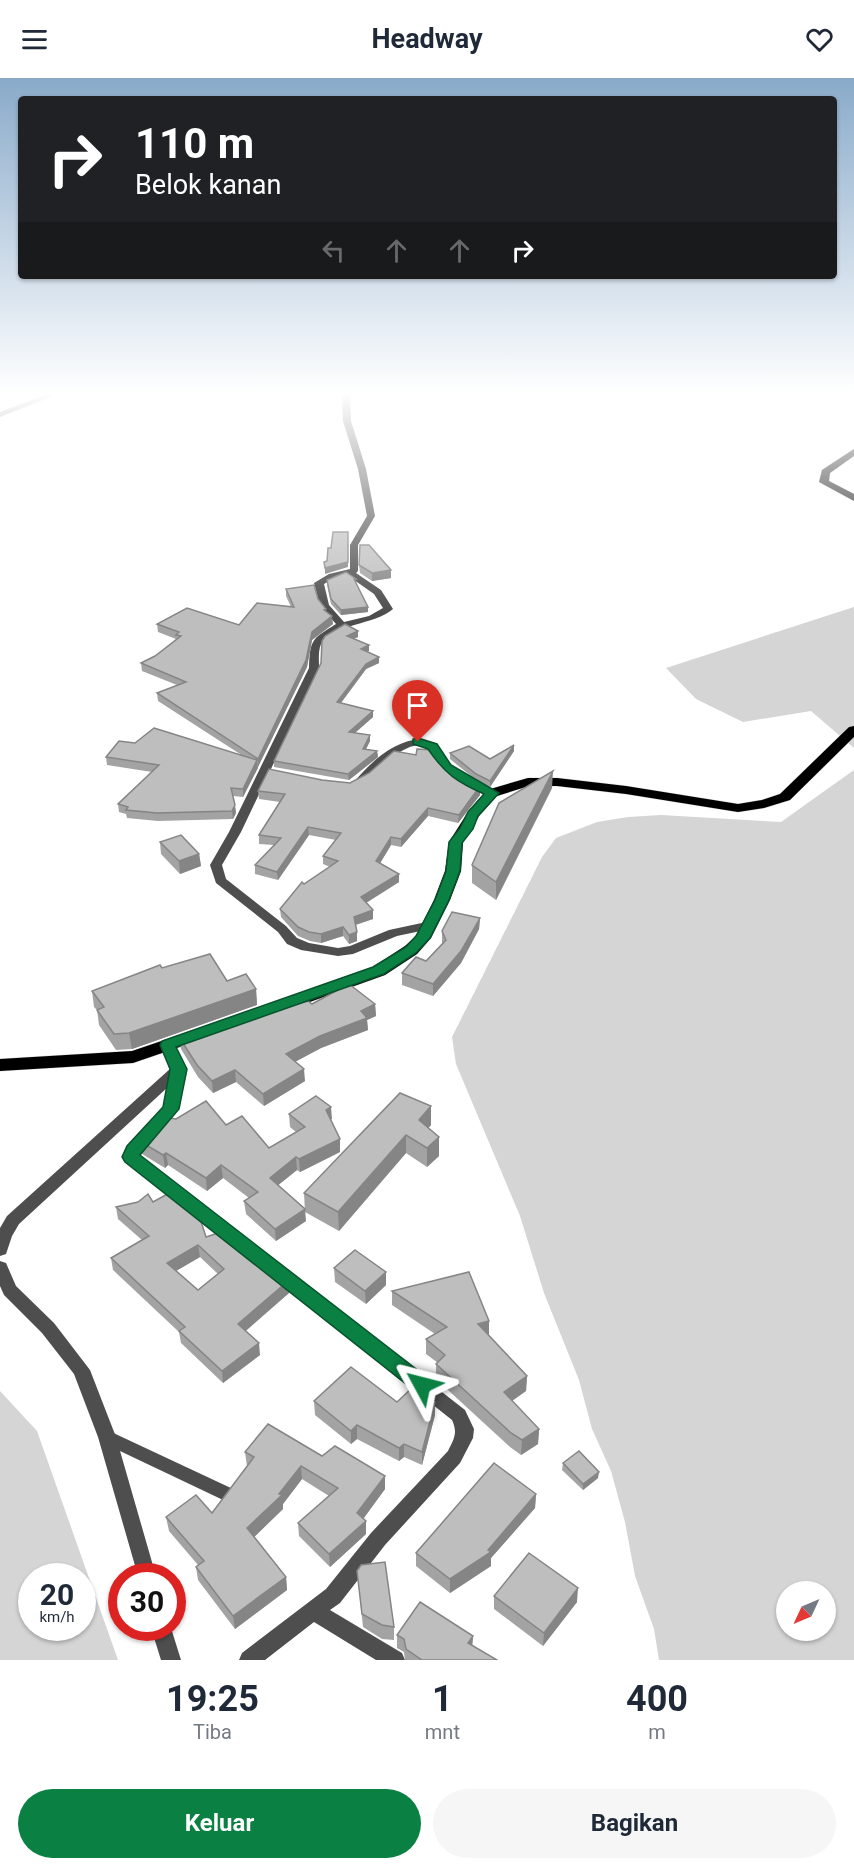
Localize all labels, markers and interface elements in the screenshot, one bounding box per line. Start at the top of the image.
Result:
icon: menu [18,23,51,56]
text: Headway [372,23,482,55]
icon: heart [803,23,836,56]
text: 110 m [135,119,254,168]
icon: right [36,120,114,198]
text: Belok kanan [135,169,281,201]
icon: left [317,234,350,267]
icon: ahead [380,234,413,267]
icon: ahead [443,234,476,267]
icon: right [506,234,539,267]
pin [392,680,443,742]
icon: arrive [401,689,434,722]
position arrow [390,1353,454,1417]
speed limit sign: 30 [108,1563,186,1641]
text: 20 [40,1577,74,1612]
north arrow [776,1581,836,1641]
map controls [776,1581,836,1641]
text: km/h [39,1608,75,1626]
text: 19:25 [166,1678,259,1720]
text: 1 [432,1678,453,1720]
text: 400 [626,1678,688,1720]
text: Tiba [193,1720,232,1744]
text: mnt [425,1720,460,1744]
text: m [648,1720,666,1744]
button: Keluar [18,1789,421,1858]
button: Bagikan [433,1789,836,1858]

